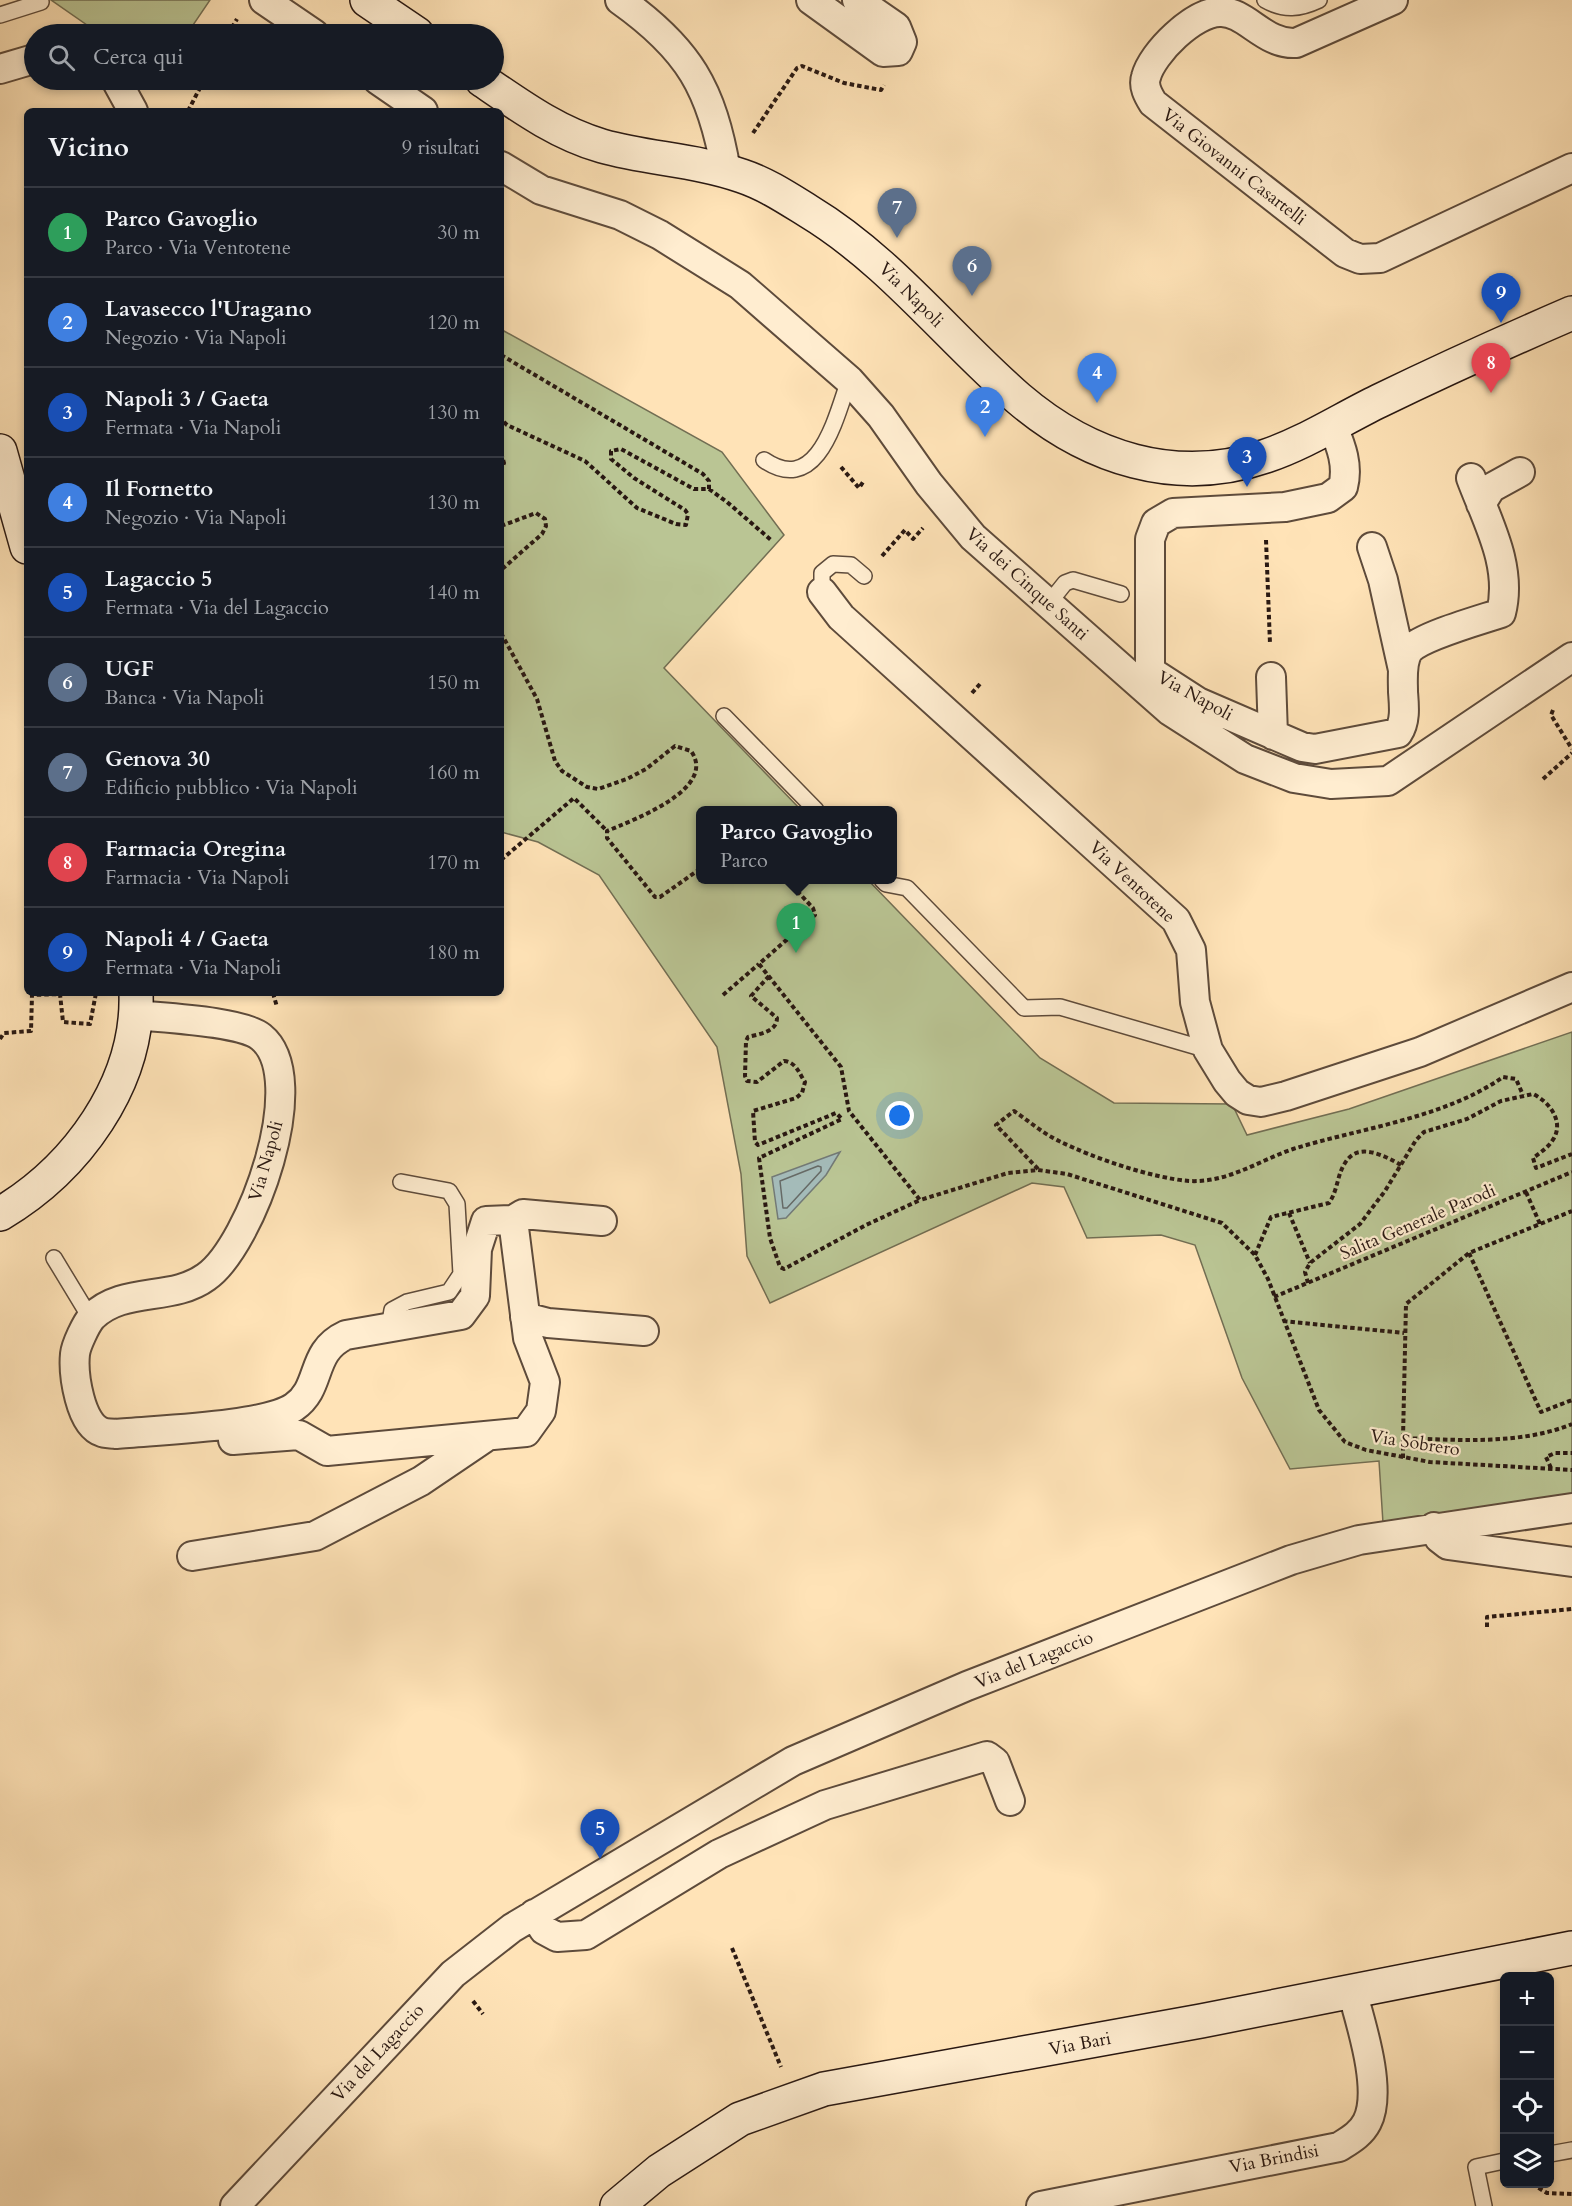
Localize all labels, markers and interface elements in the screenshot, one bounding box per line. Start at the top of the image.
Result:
search box [24,24,504,90]
icon: search [45,41,78,74]
text: Cerca qui [93,42,183,72]
street label: Via Giovanni Casartelli [1156,103,1312,231]
text: Vicino [48,130,129,165]
text: 9 risultati [402,134,480,161]
pin: 7 [878,188,916,238]
text: Parco Gavoglio [105,204,258,234]
text: 1 [62,219,73,246]
text: 30 m [437,219,480,246]
text: Parco · Via Ventotene [105,234,291,261]
pin: 6 [952,246,992,296]
street label: Via Napoli [873,257,949,333]
pin: 9 [1482,274,1520,323]
text: Lavasecco l'Uragano [105,294,312,324]
text: 2 [62,309,73,336]
text: 120 m [427,309,480,336]
text: Negozio · Via Napoli [105,324,287,351]
pin: 8 [1472,344,1510,393]
pin: 4 [1078,354,1116,403]
text: Napoli 3 / Gaeta [105,384,269,414]
pin: 2 [966,388,1004,437]
text: 3 [62,399,73,426]
text: 130 m [427,399,480,426]
text: Fermata · Via Napoli [105,414,281,441]
pin: 3 [1228,438,1266,487]
text: Il Fornetto [105,474,213,504]
text: 4 [62,489,73,516]
text: 130 m [427,489,480,516]
text: Negozio · Via Napoli [105,504,287,531]
street label: Via dei Cinque Santi [960,522,1094,646]
text: Lagaccio 5 [105,564,212,594]
text: 5 [62,579,73,606]
text: 140 m [427,579,480,606]
text: Fermata · Via del Lagaccio [105,594,329,621]
text: UGF [105,654,154,684]
street label: Via Napoli [1153,665,1237,727]
text: 6 [62,669,73,696]
text: 150 m [427,669,480,696]
text: Banca · Via Napoli [105,684,264,711]
text: Genova 30 [105,744,210,774]
text: 7 [62,759,73,786]
text: 160 m [427,759,480,786]
text: Edificio pubblico · Via Napoli [105,774,358,801]
popup [696,806,897,884]
text: Parco Gavoglio [720,817,873,847]
text: Farmacia Oregina [105,834,286,864]
street label: Via Ventotene [1083,835,1181,929]
text: Parco [720,847,768,874]
text: 8 [62,849,73,876]
text: 170 m [427,849,480,876]
text: Farmacia · Via Napoli [105,864,289,891]
pin: 1 [776,904,816,953]
text: Napoli 4 / Gaeta [105,924,269,954]
text: 9 [62,939,73,966]
text: 180 m [427,939,480,966]
text: Fermata · Via Napoli [105,954,281,981]
your location [885,1101,914,1130]
street label: Via Napoli [243,1118,289,1204]
street label: Salita Generale Parodi [1336,1178,1500,1266]
street label: Via Sobrero [1368,1424,1462,1462]
street label: Via del Lagaccio [971,1625,1097,1695]
pin: 5 [580,1810,620,1859]
map controls [1500,1972,1554,2188]
button: + [1500,1972,1554,2026]
street label: Via del Lagaccio [326,1998,430,2108]
street label: Via Bari [1047,2026,1113,2062]
button: − [1500,2026,1554,2080]
button: locate [1500,2080,1554,2134]
button: layers [1500,2134,1554,2188]
street label: Via Brindisi [1227,2138,1321,2180]

